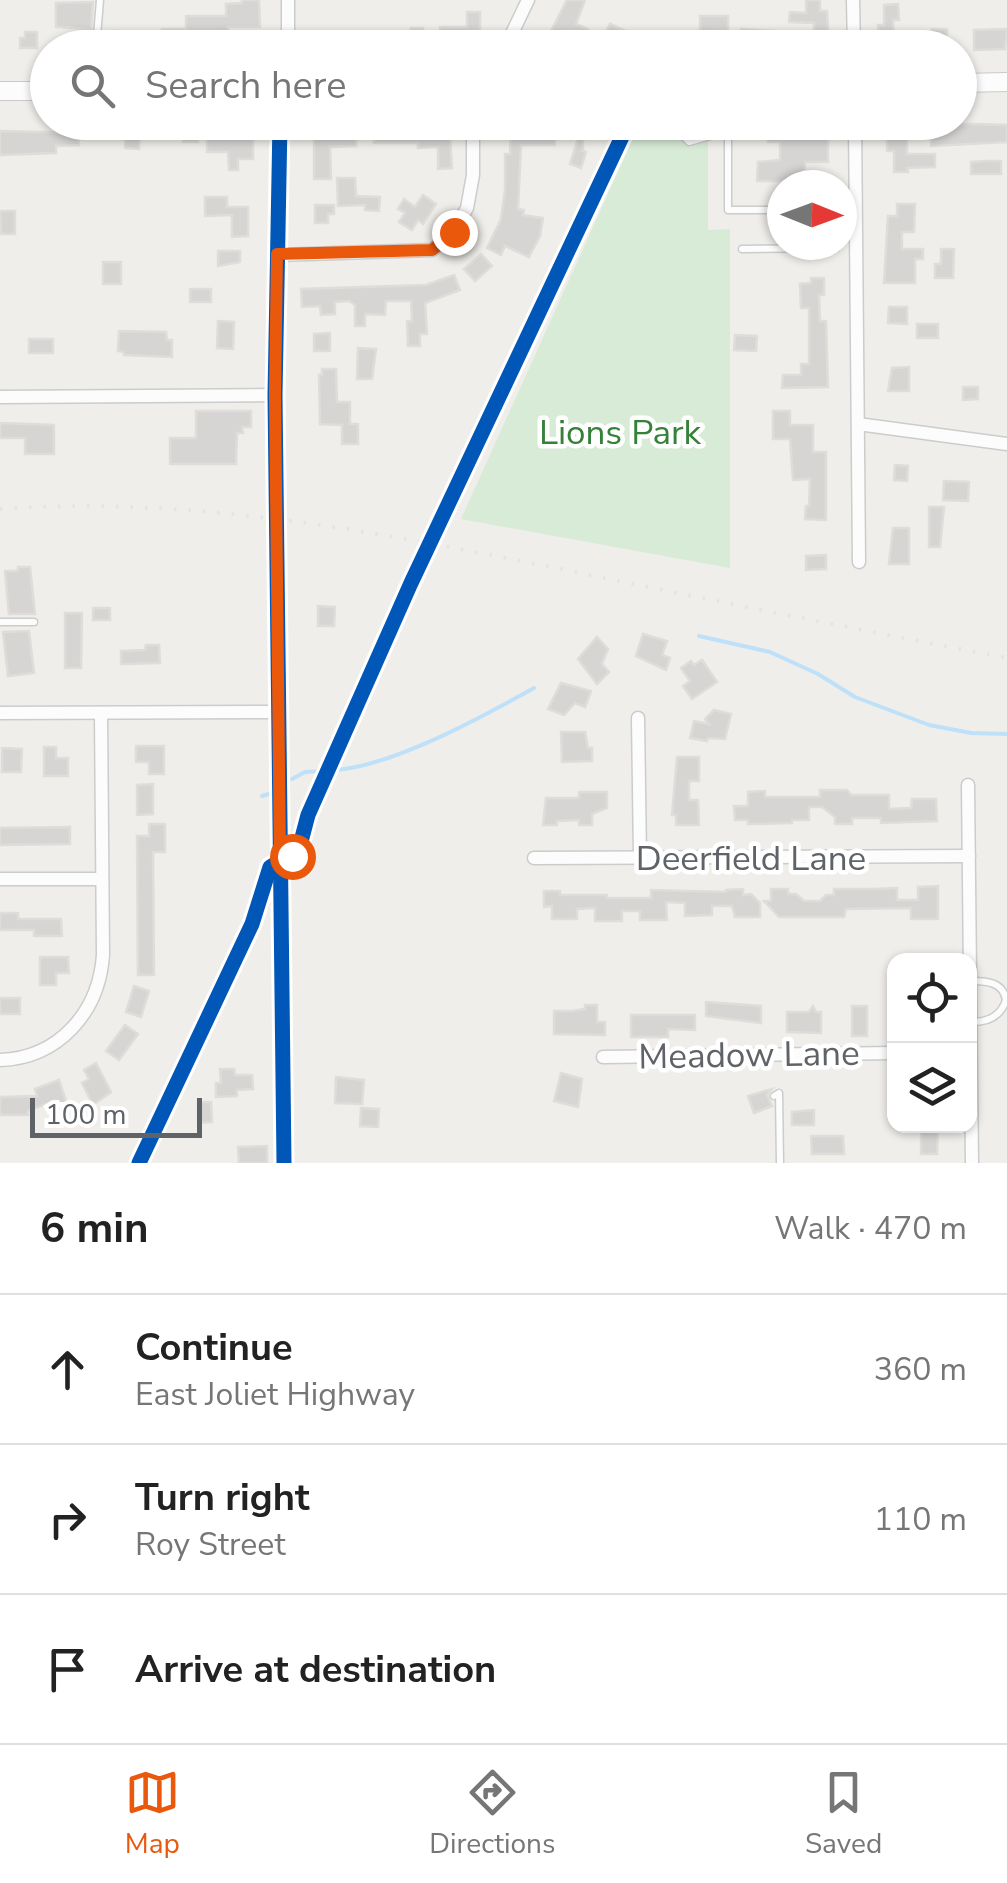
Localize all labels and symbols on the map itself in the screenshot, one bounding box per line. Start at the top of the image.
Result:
north arrow [767,170,857,260]
route end [432,210,478,256]
park label: Lions Park [539,409,702,456]
route start [270,834,316,880]
street label: Deerfield Lane [636,835,866,882]
street label: Meadow Lane [638,1030,860,1080]
scale bar [30,1093,202,1138]

